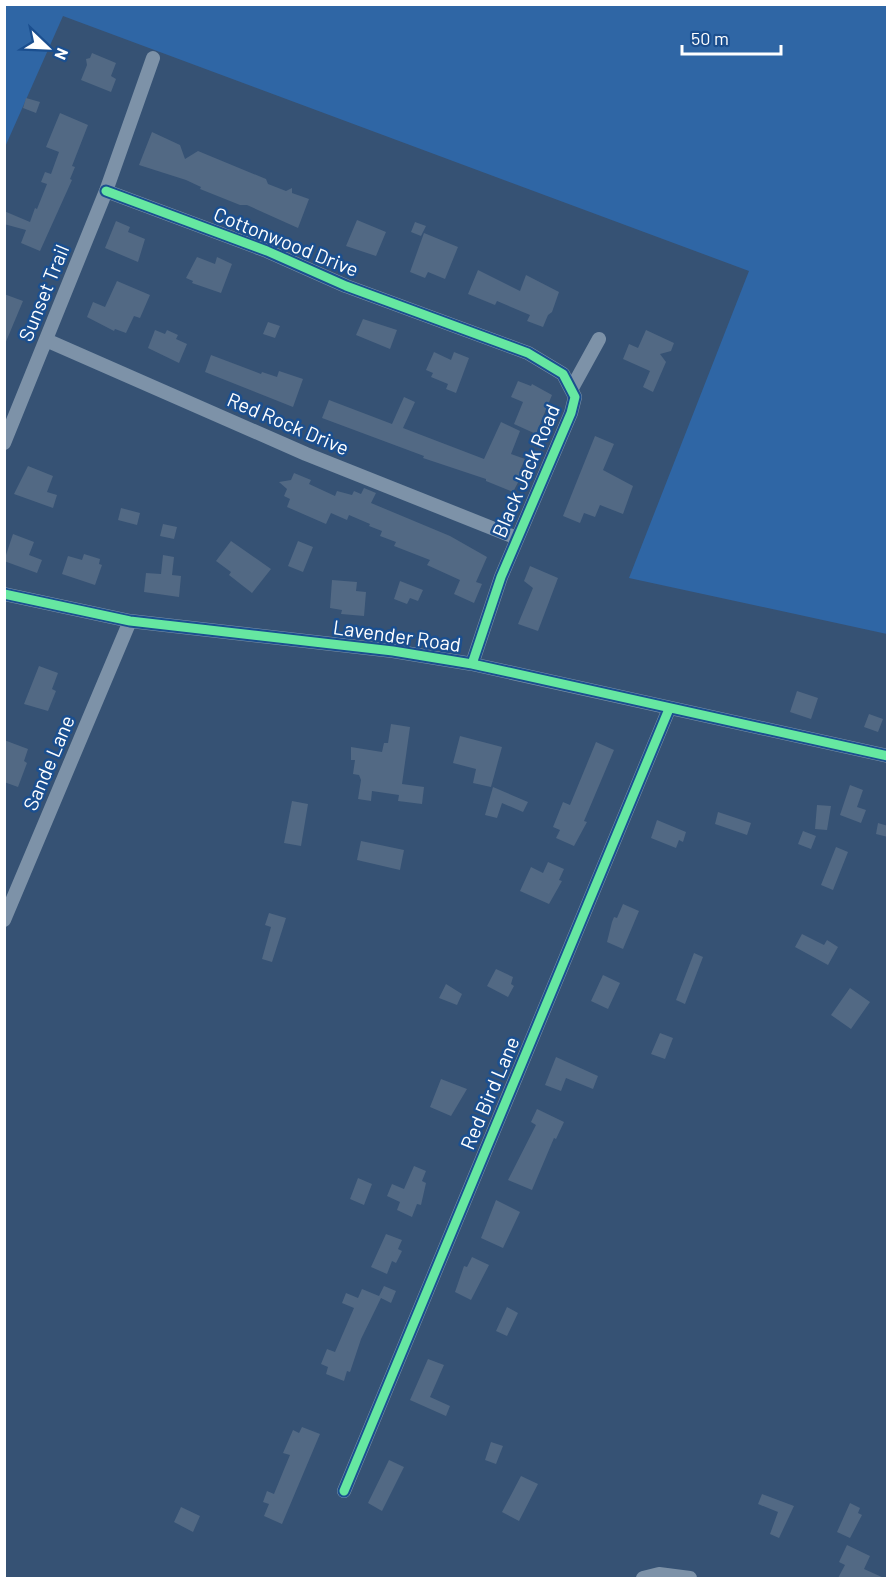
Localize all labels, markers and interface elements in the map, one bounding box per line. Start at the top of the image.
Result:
north arrow [18,18,78,78]
scale bar [682,18,781,56]
text: 50 m [691,27,729,49]
text: N [51,45,73,63]
street label: Cottonwood Drive [210,201,362,281]
street label: Sunset Trail [13,241,73,344]
street label: Red Rock Drive [224,387,353,459]
street label: Black Jack Road [486,400,564,541]
street label: Lavender Road [332,614,463,656]
street label: Sande Lane [17,711,79,814]
street label: Red Bird Lane [455,1033,524,1153]

